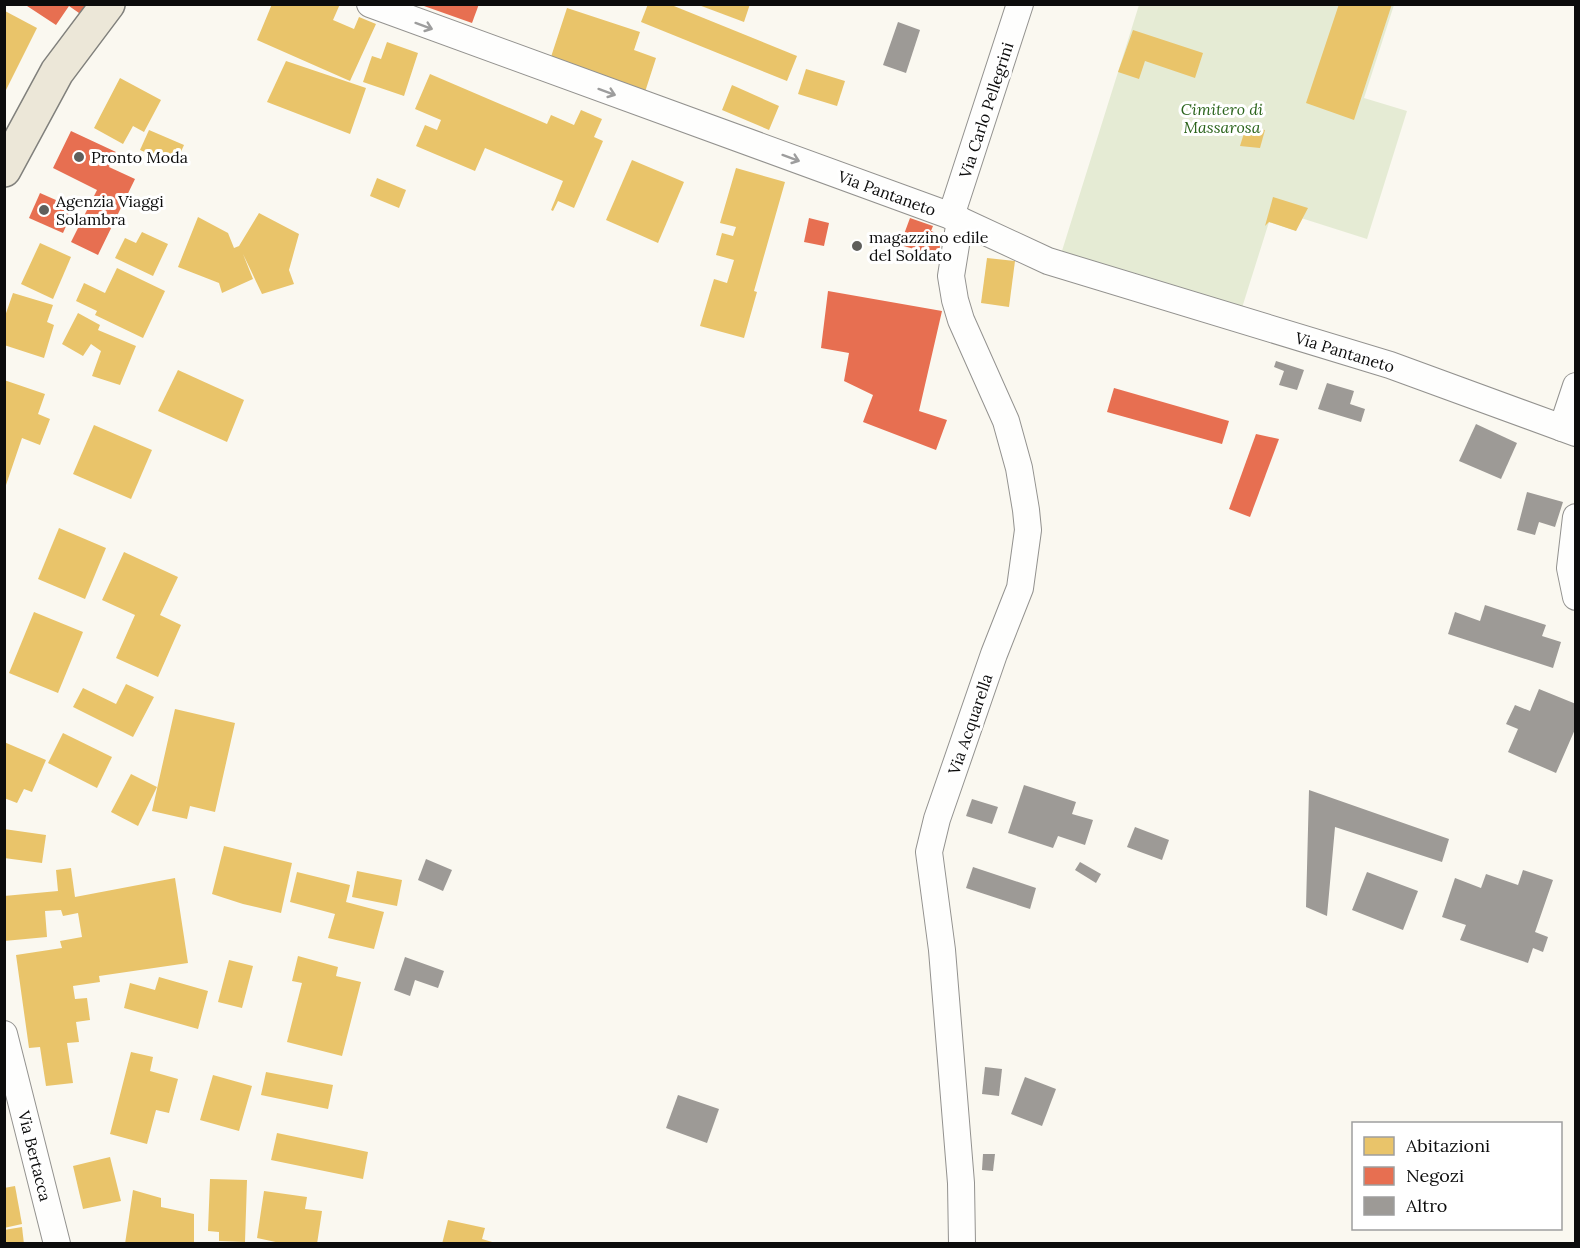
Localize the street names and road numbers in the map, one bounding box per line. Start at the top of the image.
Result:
street label: Via Carlo Pellegrini [954,40,1017,181]
street label: Via Pantaneto [834,166,939,220]
street label: Via Pantaneto [1292,327,1397,377]
street label: Via Acquarella [943,671,997,778]
street label: Via Bertacca [14,1108,56,1203]

